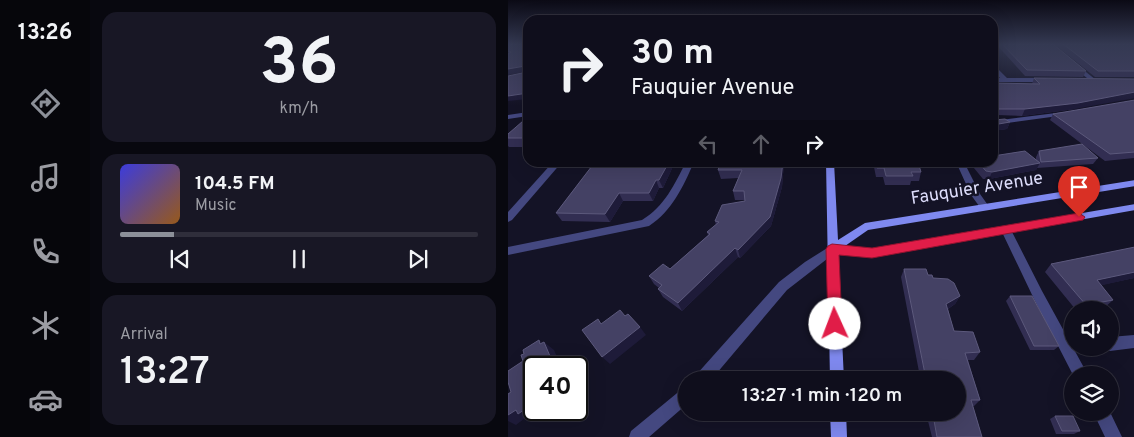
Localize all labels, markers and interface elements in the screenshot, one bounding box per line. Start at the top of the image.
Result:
text: 13:26 [18,20,72,47]
text: 36 [260,25,338,107]
text: 30 m [631,32,714,76]
icon: right [548,35,613,100]
text: Fauquier Avenue [631,75,794,102]
icon: directions [28,86,63,121]
text: km/h [280,99,318,119]
icon: left [694,130,722,158]
icon: ahead [747,130,775,158]
icon: right [800,130,828,158]
icon: music [28,160,63,195]
pin [1058,166,1100,217]
street label: Fauquier Avenue [909,167,1045,211]
text: 104.5 FM [195,172,275,196]
icon: arrive [1065,173,1093,201]
text: Music [195,196,236,216]
icon: phone [28,234,63,269]
icon: previous [166,245,194,273]
icon: pause [285,245,313,273]
icon: next [404,245,432,273]
position arrow [808,297,860,349]
map controls [1064,301,1119,421]
button: sound [1064,301,1119,356]
icon: climate [28,308,63,343]
text: Arrival [120,325,168,345]
text: 13:27 [120,349,210,398]
speed limit sign: 40 [523,356,588,421]
button: layers [1064,366,1119,421]
icon: car [28,382,63,417]
text: 13:27 · 1 min · 120 m [742,384,902,408]

